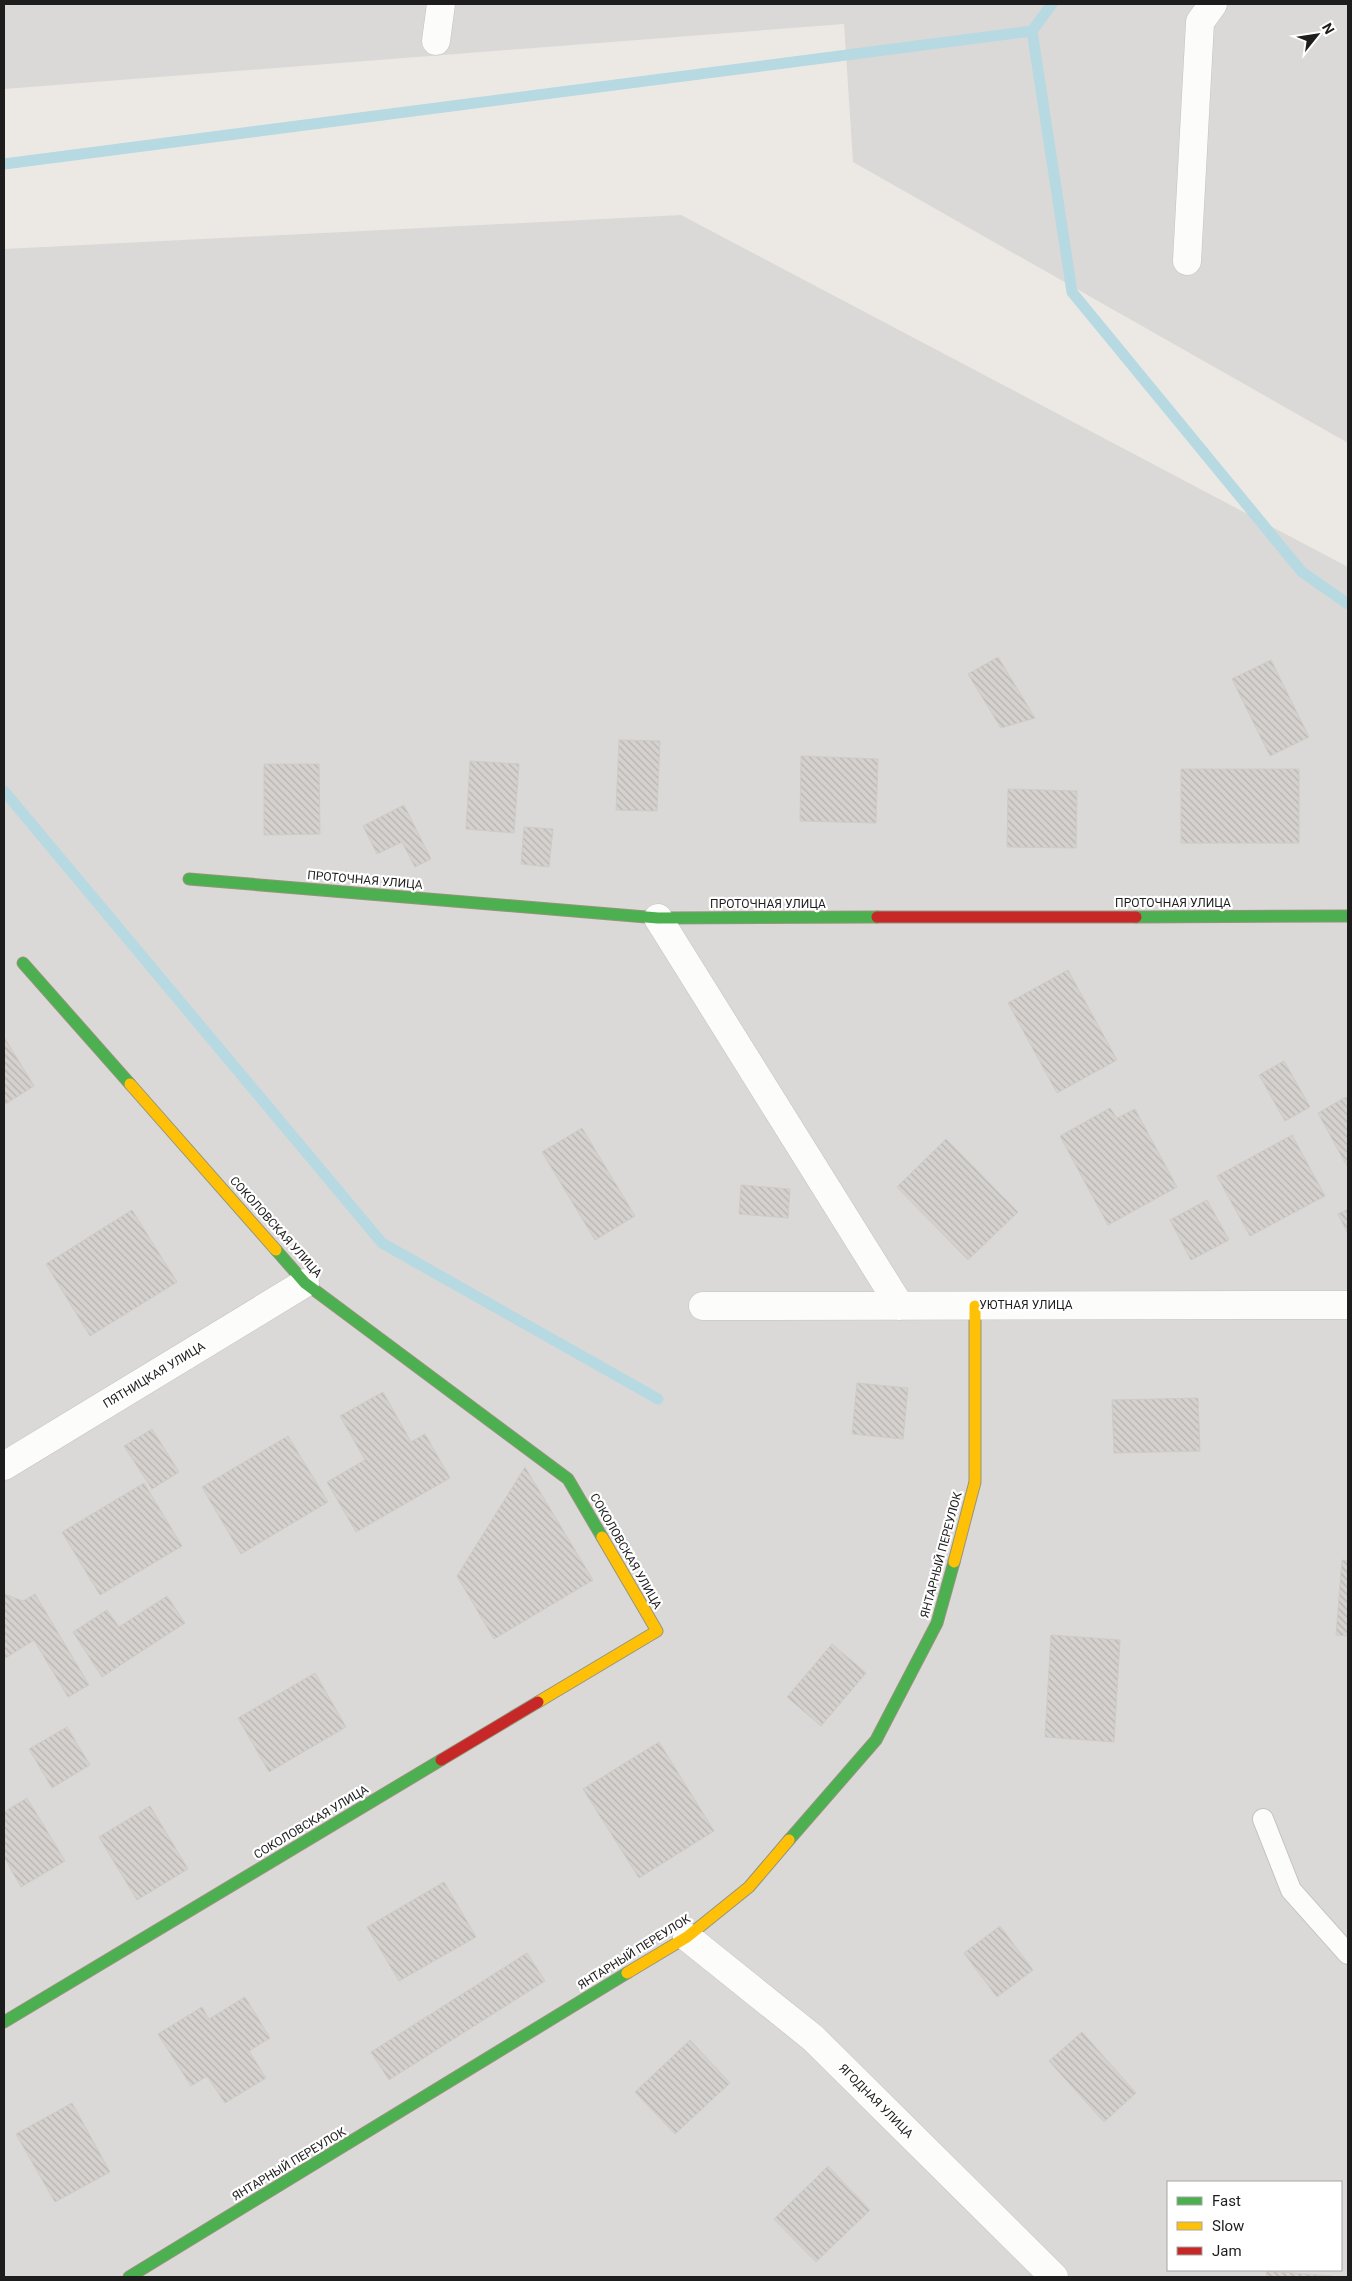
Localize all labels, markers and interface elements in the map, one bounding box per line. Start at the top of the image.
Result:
north arrow [1292,10,1342,60]
text: N [1319,20,1338,37]
street label: ПРОТОЧНАЯ УЛИЦА [307,868,423,892]
street label: ПРОТОЧНАЯ УЛИЦА [1115,896,1231,910]
street label: ПРОТОЧНАЯ УЛИЦА [710,897,826,911]
street label: СОКОЛОВСКАЯ УЛИЦА [227,1174,325,1280]
street label: УЮТНАЯ УЛИЦА [979,1298,1073,1312]
street label: ПЯТНИЦКАЯ УЛИЦА [101,1339,208,1411]
street label: ЯНТАРНЫЙ ПЕРЕУЛОК [916,1490,965,1620]
street label: СОКОЛОВСКАЯ УЛИЦА [587,1491,665,1611]
street label: СОКОЛОВСКАЯ УЛИЦА [251,1782,371,1862]
street label: ЯНТАРНЫЙ ПЕРЕУЛОК [575,1911,693,1992]
street label: ЯГОДНАЯ УЛИЦА [836,2061,916,2141]
street label: ЯНТАРНЫЙ ПЕРЕУЛОК [229,2124,349,2203]
legend [1167,2181,1342,2271]
text: Fast [1212,2192,1241,2210]
text: Slow [1212,2217,1244,2235]
text: Jam [1212,2242,1242,2260]

